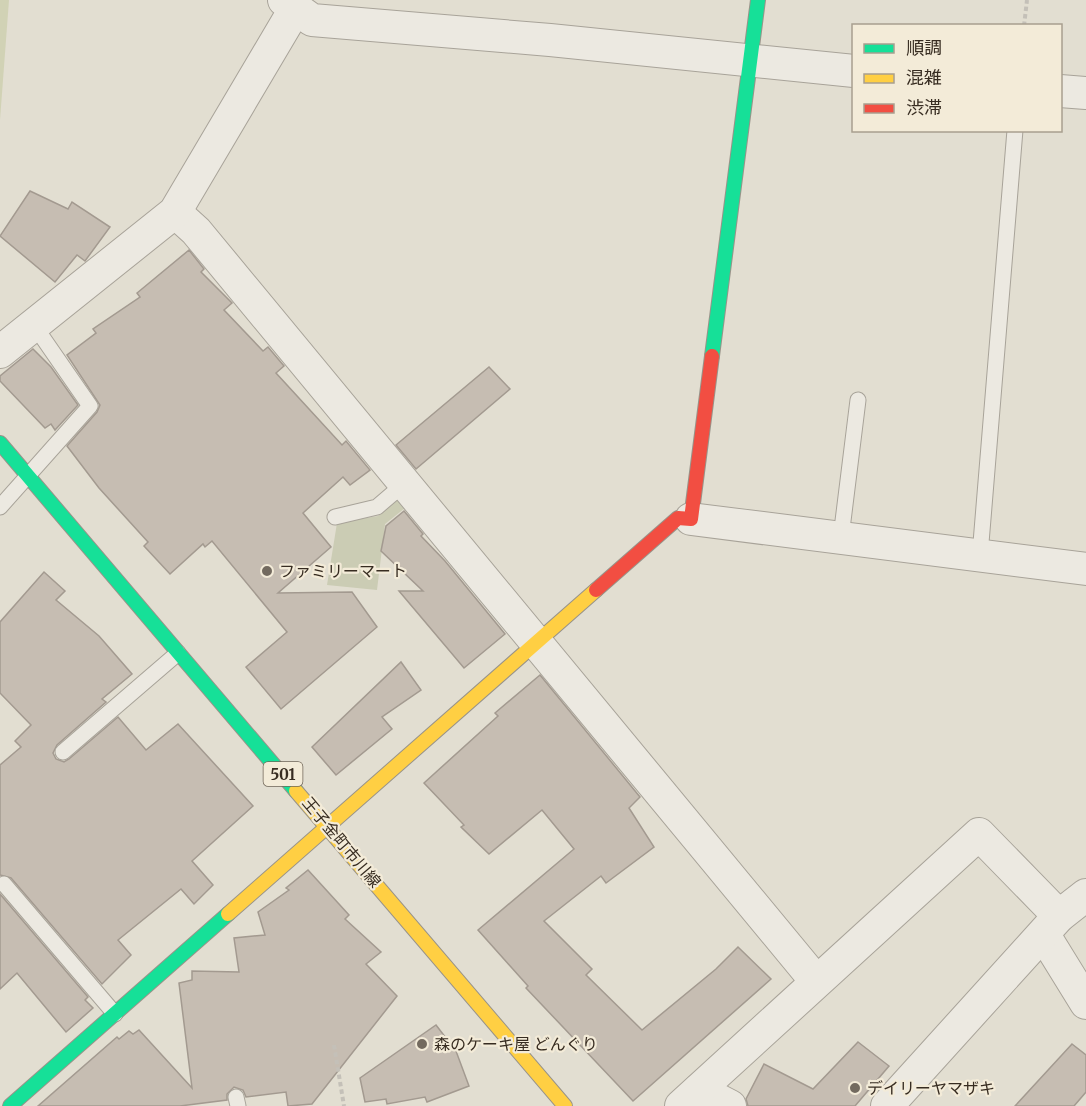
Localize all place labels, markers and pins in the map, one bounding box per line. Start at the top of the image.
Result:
place label: ファミリーマート [279,561,407,581]
marker: ファミリーマート [260,564,274,578]
place label: 森のケーキ屋 どんぐり [434,1034,598,1054]
marker: 森のケーキ屋 どんぐり [415,1037,429,1051]
place label: デイリーヤマザキ [867,1078,995,1098]
marker: デイリーヤマザキ [848,1081,862,1095]

